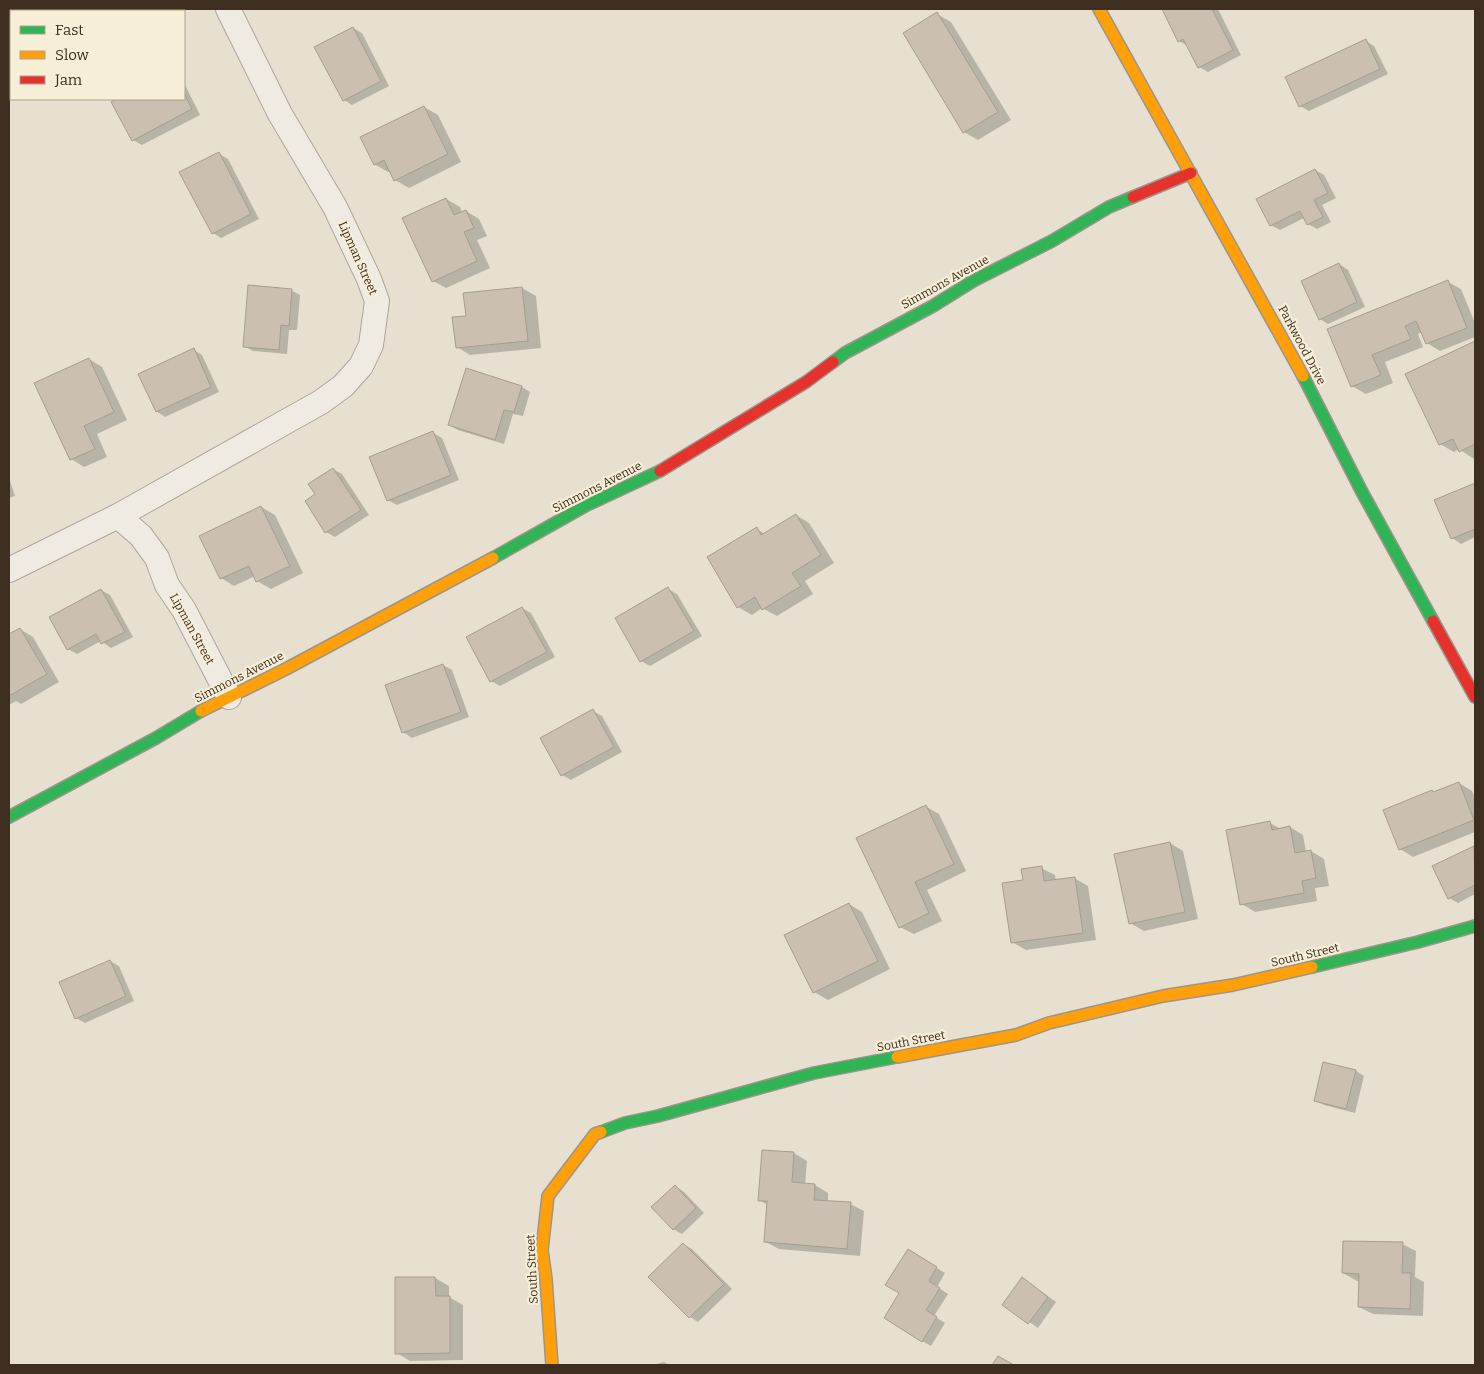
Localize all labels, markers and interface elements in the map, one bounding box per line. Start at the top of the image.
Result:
legend [10,10,185,100]
text: Fast [55,21,84,39]
text: Slow [55,46,90,64]
text: Jam [54,71,83,89]
street label: Lipman Street [336,219,381,298]
street label: Simmons Avenue [899,252,991,312]
street label: Parkwood Drive [1275,303,1329,387]
street label: Simmons Avenue [550,458,644,516]
street label: Lipman Street [167,591,218,668]
street label: Simmons Avenue [192,648,286,706]
street label: South Street [1270,940,1341,970]
street label: South Street [876,1027,947,1054]
street label: South Street [523,1233,541,1304]

